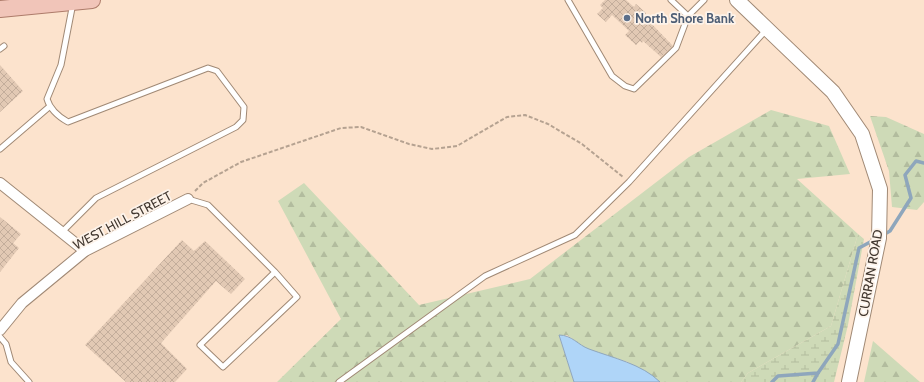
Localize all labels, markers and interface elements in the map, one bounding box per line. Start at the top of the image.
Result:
place label: North Shore Bank [635,10,735,26]
marker: North Shore Bank [622,13,632,23]
street label: WEST HILL STREET [70,187,174,253]
street label: CURRAN ROAD [854,228,886,318]

